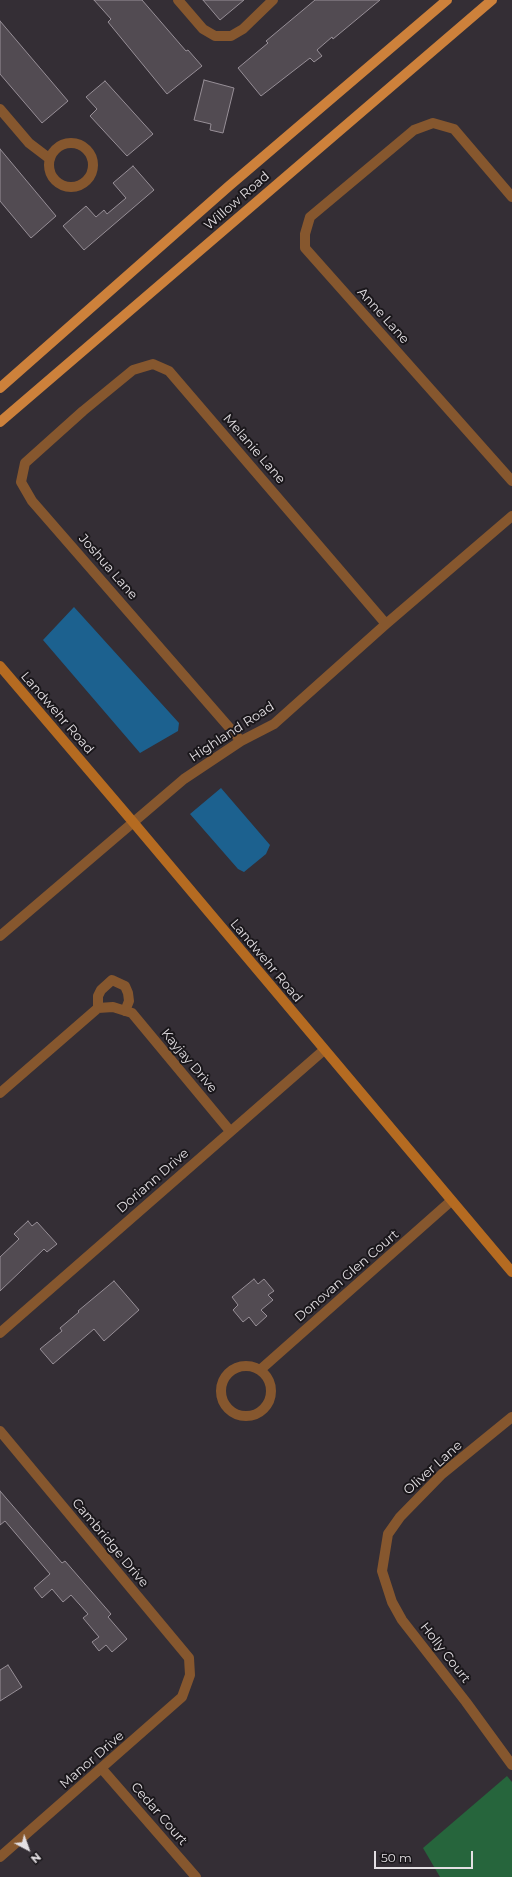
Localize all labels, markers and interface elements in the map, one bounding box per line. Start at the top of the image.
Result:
street label: Willow Road [201,168,273,234]
street label: Anne Lane [354,285,412,347]
street label: Melanie Lane [220,411,288,487]
street label: Joshua Lane [75,531,141,603]
street label: Landwehr Road [17,669,97,757]
street label: Highland Road [187,699,277,765]
street label: Landwehr Road [227,916,305,1006]
street label: Kayjay Drive [158,1026,220,1096]
street label: Doriann Drive [114,1146,192,1216]
street label: Donovan Glen Court [292,1227,402,1325]
street label: Oliver Lane [401,1438,465,1498]
street label: Cambridge Drive [68,1495,152,1591]
street label: Holly Court [417,1620,473,1686]
street label: Manor Drive [57,1728,127,1792]
street label: Cedar Court [127,1779,191,1849]
north arrow [8,1829,48,1869]
scale bar [376,1843,475,1869]
text: N [28,1850,44,1866]
text: 50 m [381,1850,412,1865]

